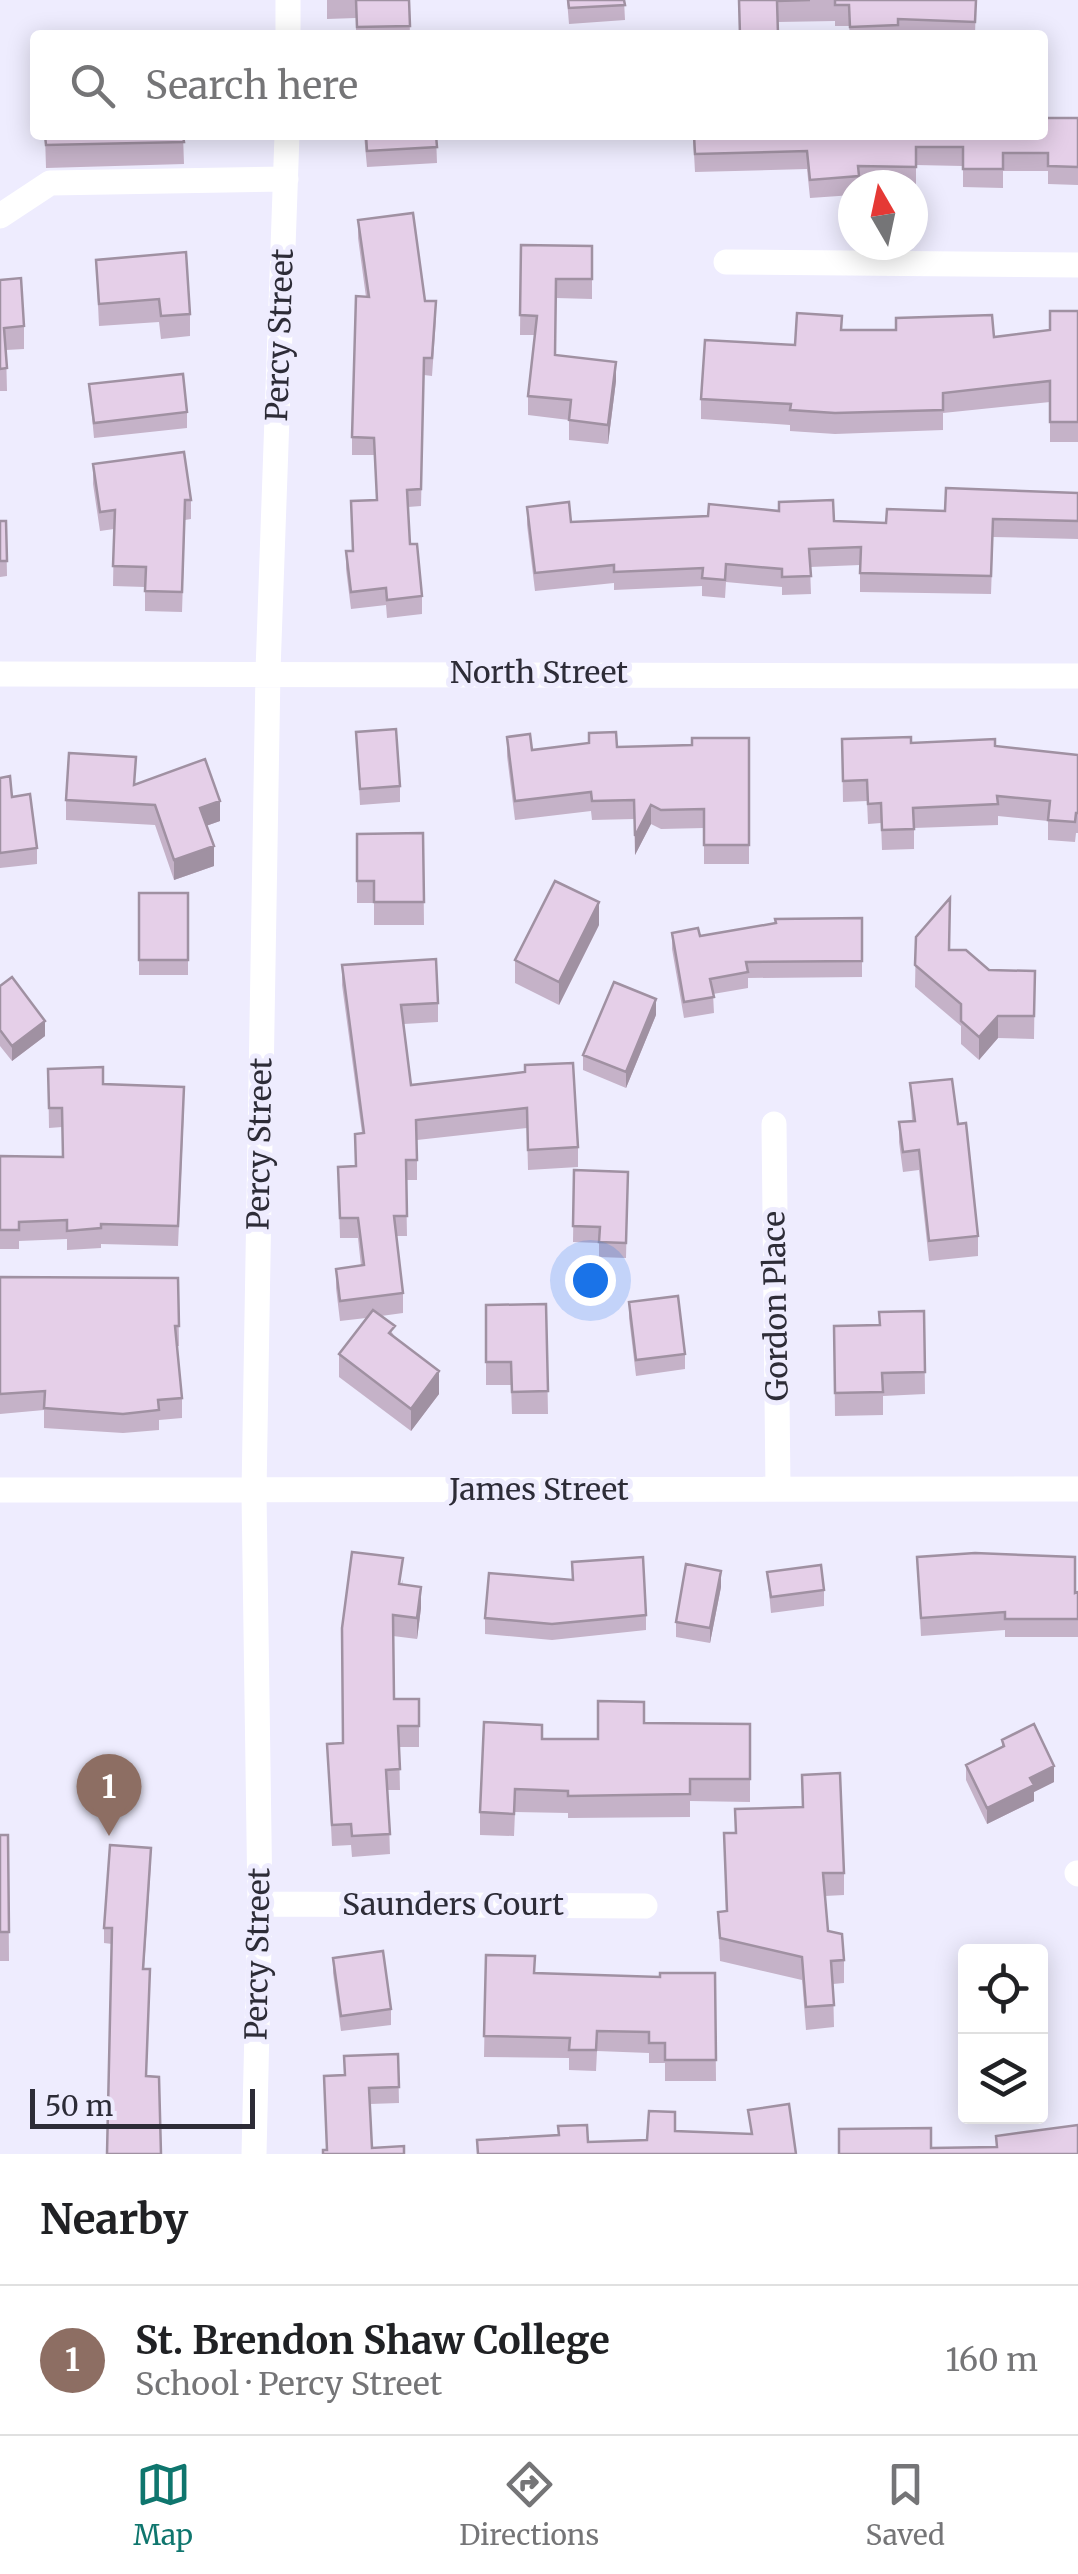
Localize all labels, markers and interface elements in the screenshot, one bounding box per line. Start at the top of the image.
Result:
search box [30,30,1048,140]
icon: search [65,58,120,113]
text: Search here [145,62,358,109]
north arrow [838,170,928,260]
street label: Percy Street [257,248,301,422]
street label: North Street [450,653,628,691]
street label: Percy Street [238,1057,280,1231]
street label: Gordon Place [754,1211,796,1401]
your location [565,1255,616,1306]
street label: James Street [448,1470,629,1508]
pin: 1 [76,1754,142,1836]
street label: Percy Street [236,1867,278,2041]
street label: Saunders Court [342,1885,564,1923]
map controls [958,1944,1048,2124]
button: locate [958,1944,1048,2034]
button: layers [958,2034,1048,2124]
scale bar [30,2084,255,2128]
text: 50 m [45,2088,113,2124]
text: Nearby [40,2193,188,2245]
text: St. Brendon Shaw College [135,2317,610,2364]
text: 1 [65,2340,80,2380]
text: 160 m [946,2340,1038,2380]
text: School · Percy Street [135,2364,442,2404]
tab: Map [133,2457,193,2553]
tab: Directions [459,2457,599,2553]
tab: Saved [865,2457,945,2553]

